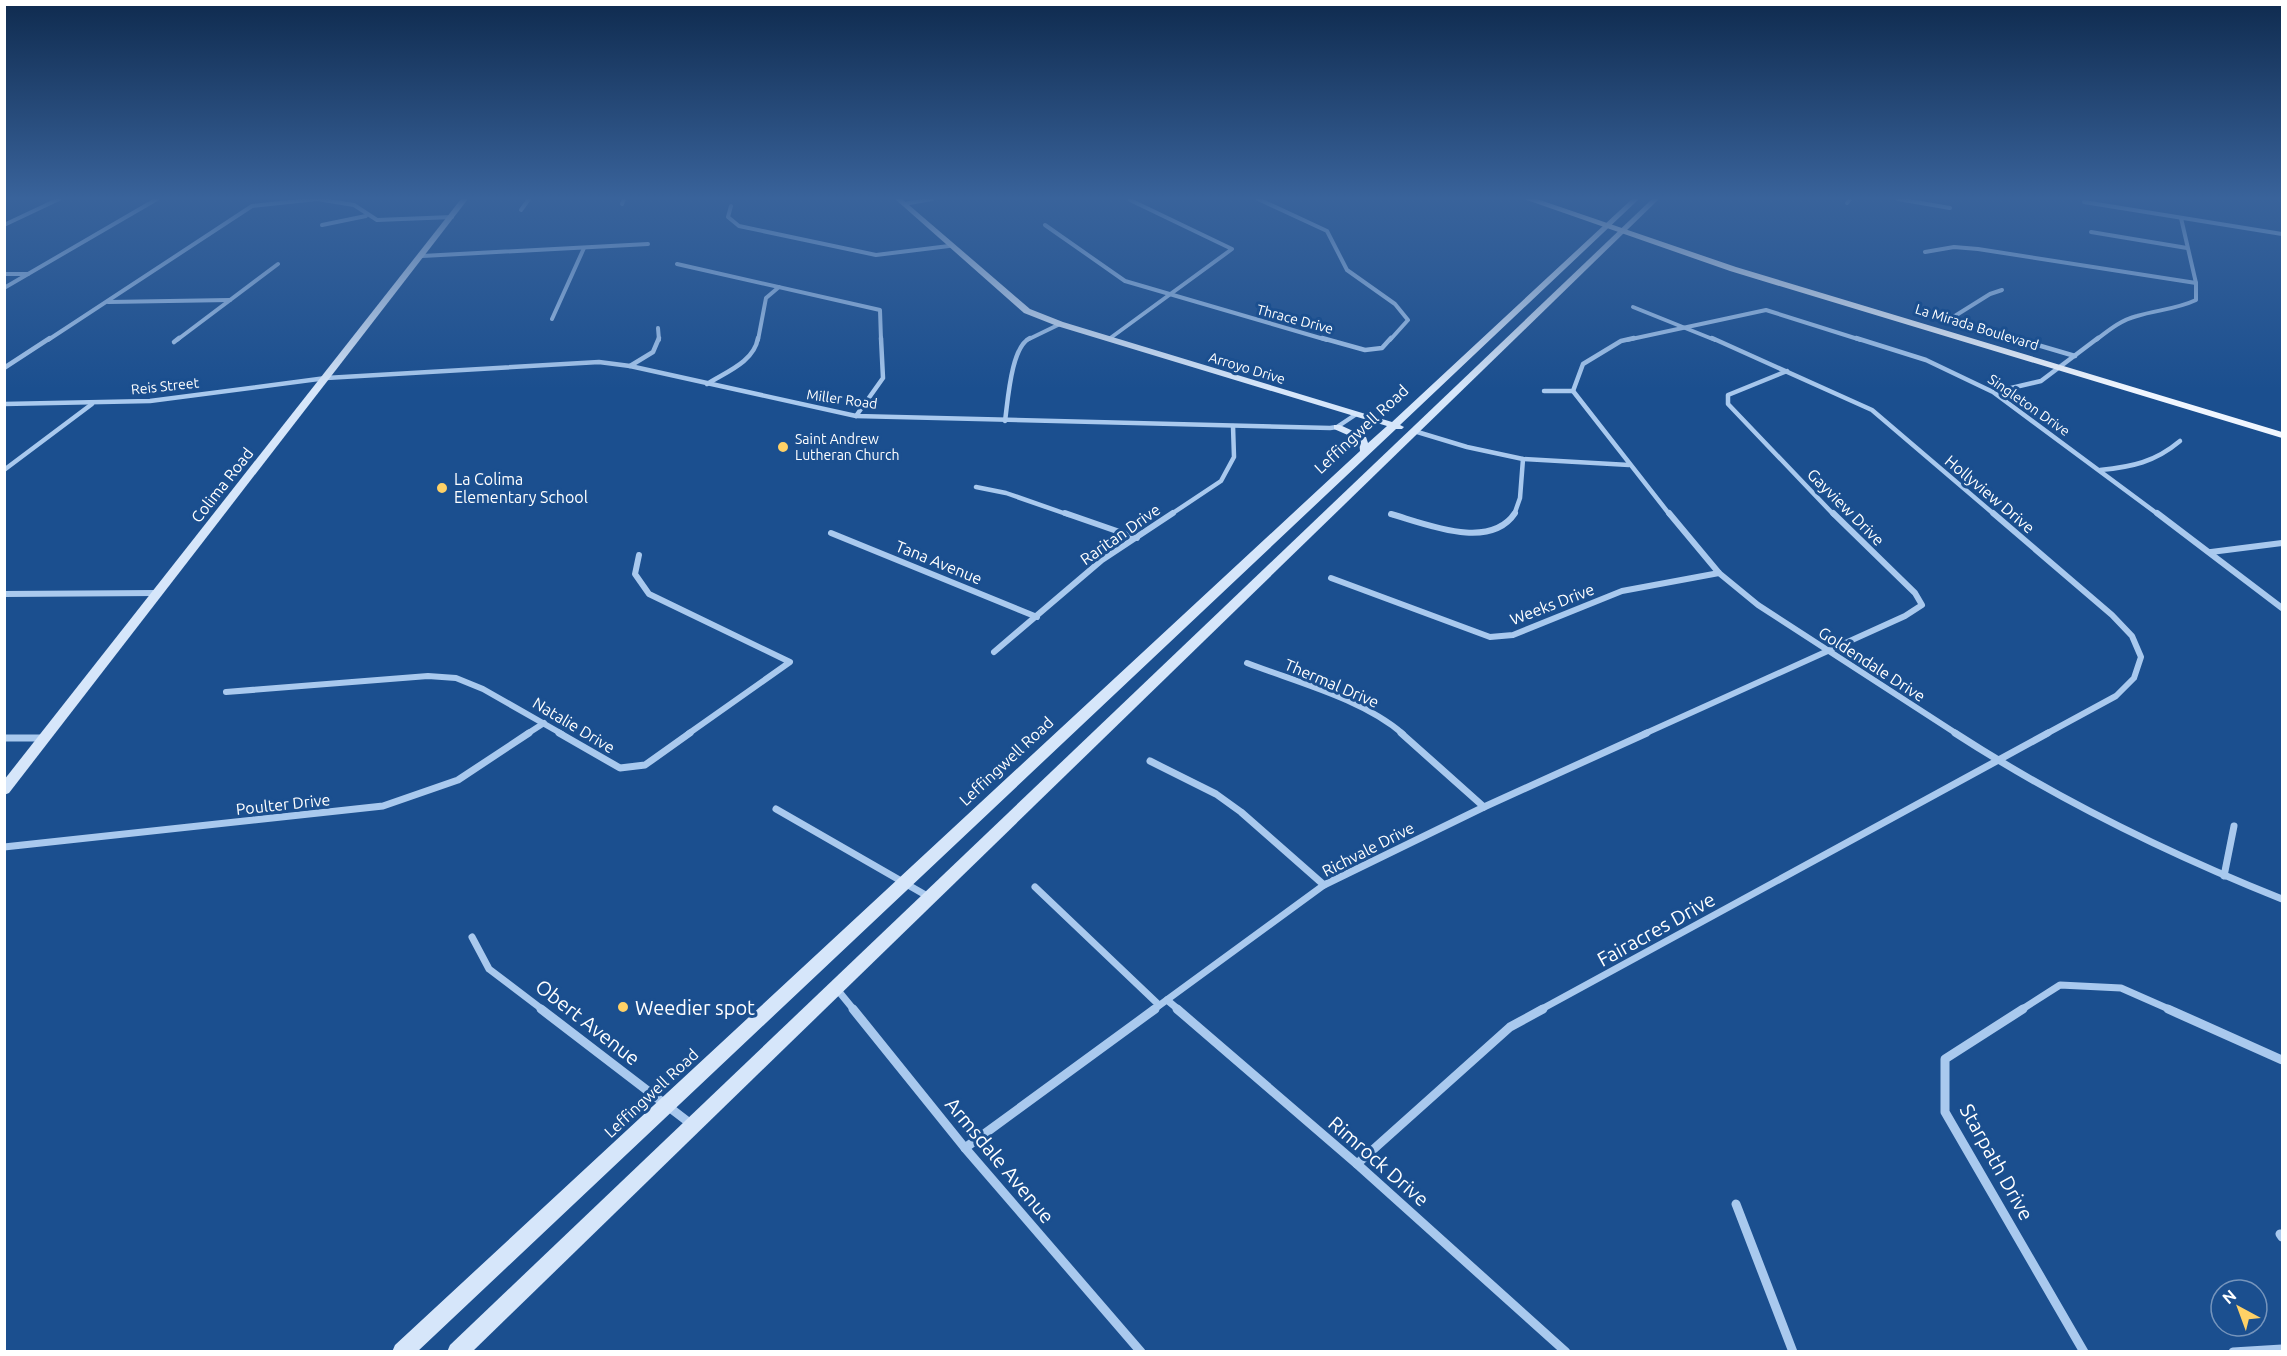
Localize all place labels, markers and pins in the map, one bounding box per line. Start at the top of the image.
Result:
place label: Saint Andrew Lutheran Church [795,431,899,463]
marker: Saint Andrew Lutheran Church [776,440,790,454]
place label: La Colima Elementary School [454,470,588,506]
marker: La Colima Elementary School [435,481,449,495]
place label: Weedier spot [635,996,755,1019]
marker: Weedier spot [616,1000,630,1014]

